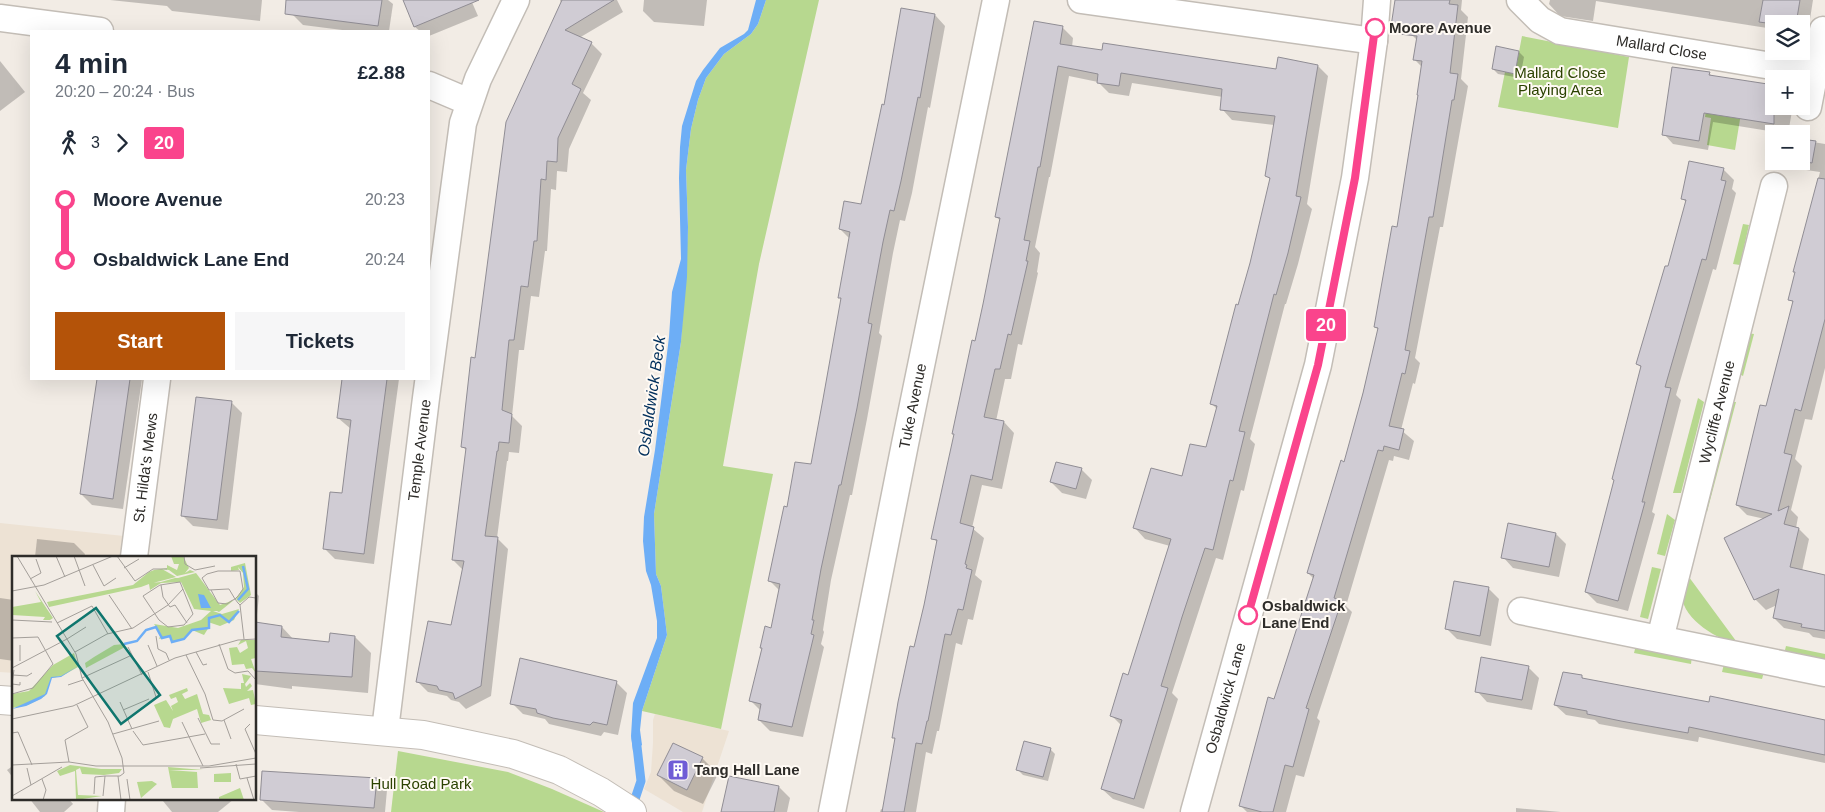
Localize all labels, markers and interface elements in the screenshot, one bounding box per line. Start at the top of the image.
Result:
map controls [1765,15,1810,170]
button: layers [1765,15,1810,60]
marker: Moore Avenue [1365,18,1385,38]
place label: Moore Avenue [1389,19,1491,36]
street label: Mallard Close [1615,31,1708,63]
text: 4 min [55,48,128,79]
text: £2.88 [357,62,405,83]
park label: Mallard Close Playing Area [1514,64,1606,98]
button: + [1765,70,1810,115]
text: 20:20 – 20:24 · Bus [55,83,195,100]
button: − [1765,125,1810,170]
icon: walk [55,129,83,157]
icon: forward [108,129,136,157]
text: 20 [154,133,174,153]
text: 3 [91,134,100,151]
text: Moore Avenue [93,189,223,210]
text: 20:23 [365,191,405,208]
text: Osbaldwick Lane End [93,249,289,270]
text: 20:24 [365,251,405,268]
line badge: 20 [1304,309,1348,341]
button: Start [55,312,225,370]
button: Tickets [235,312,405,370]
text: 20 [1316,315,1336,335]
water label: Osbaldwick Beck [635,334,669,458]
street label: Wycliffe Avenue [1695,358,1738,465]
street label: Tuke Avenue [895,362,929,450]
street label: Temple Avenue [404,398,434,502]
street label: St. Hilda's Mews [130,412,161,524]
inset map [12,556,256,800]
place label: Osbaldwick Lane End [1262,597,1346,631]
marker: Osbaldwick Lane End [1238,605,1258,625]
street label: Osbaldwick Lane [1202,641,1249,755]
building icon: Tang Hall Lane [666,758,690,782]
place label: Tang Hall Lane [694,761,800,778]
park label: Hull Road Park [371,775,472,792]

